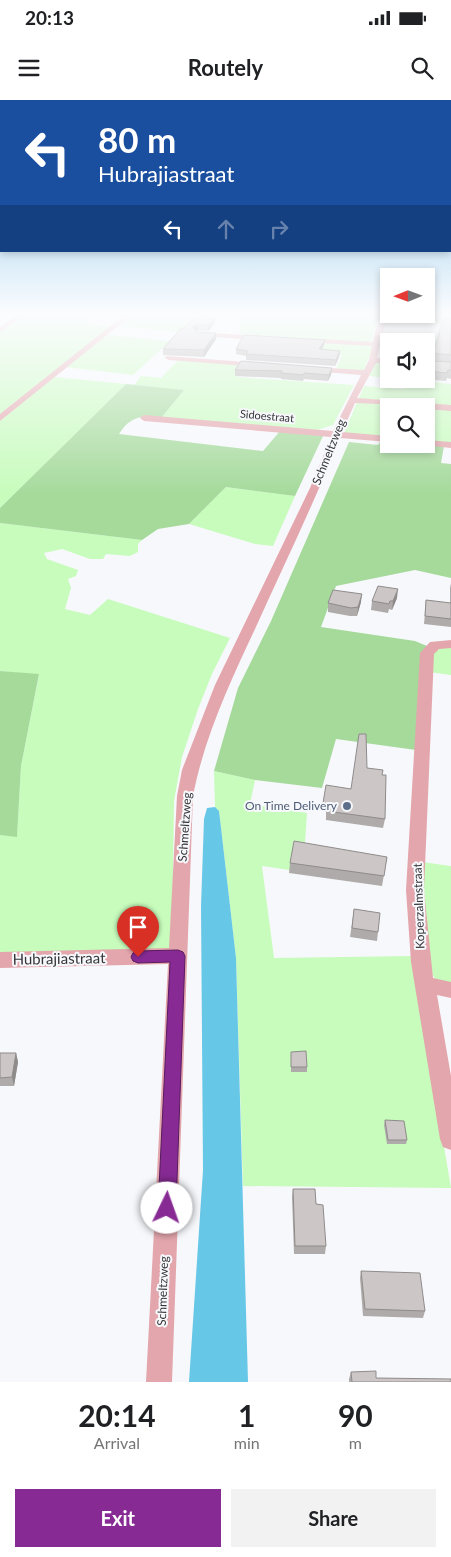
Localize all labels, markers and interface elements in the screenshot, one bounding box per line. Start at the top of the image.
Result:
text: 20:13 [25,6,74,29]
icon: menu [15,54,43,82]
text: Routely [188,54,263,81]
icon: search [408,54,436,82]
text: 80 m [98,118,176,160]
icon: left [15,120,80,185]
text: Hubrajiastraat [98,160,234,187]
icon: left [159,215,187,243]
icon: ahead [212,215,240,243]
icon: right [265,215,293,243]
north arrow [380,268,435,322]
map controls [380,268,435,453]
button: sound [380,333,435,388]
button: search [380,398,435,453]
street label: Sidoestraat [239,407,295,424]
street label: Schmeltzweg [309,417,349,487]
street label: Schmeltzweg [175,792,194,862]
place label: On Time Delivery [245,798,338,813]
marker: On Time Delivery [341,800,353,812]
street label: Koperzalmstraat [409,862,427,949]
pin [117,906,159,957]
icon: arrive [124,913,152,941]
street label: Hubrajiastraat [12,948,106,968]
position arrow [140,1181,192,1233]
street label: Schmeltzweg [154,1256,171,1326]
text: 20:14 [78,1397,156,1433]
text: 1 [238,1397,255,1433]
text: 90 [338,1397,373,1433]
text: Arrival [94,1433,140,1452]
text: min [234,1433,260,1452]
text: m [349,1433,362,1452]
button: Exit [15,1489,221,1547]
button: Share [231,1489,436,1547]

